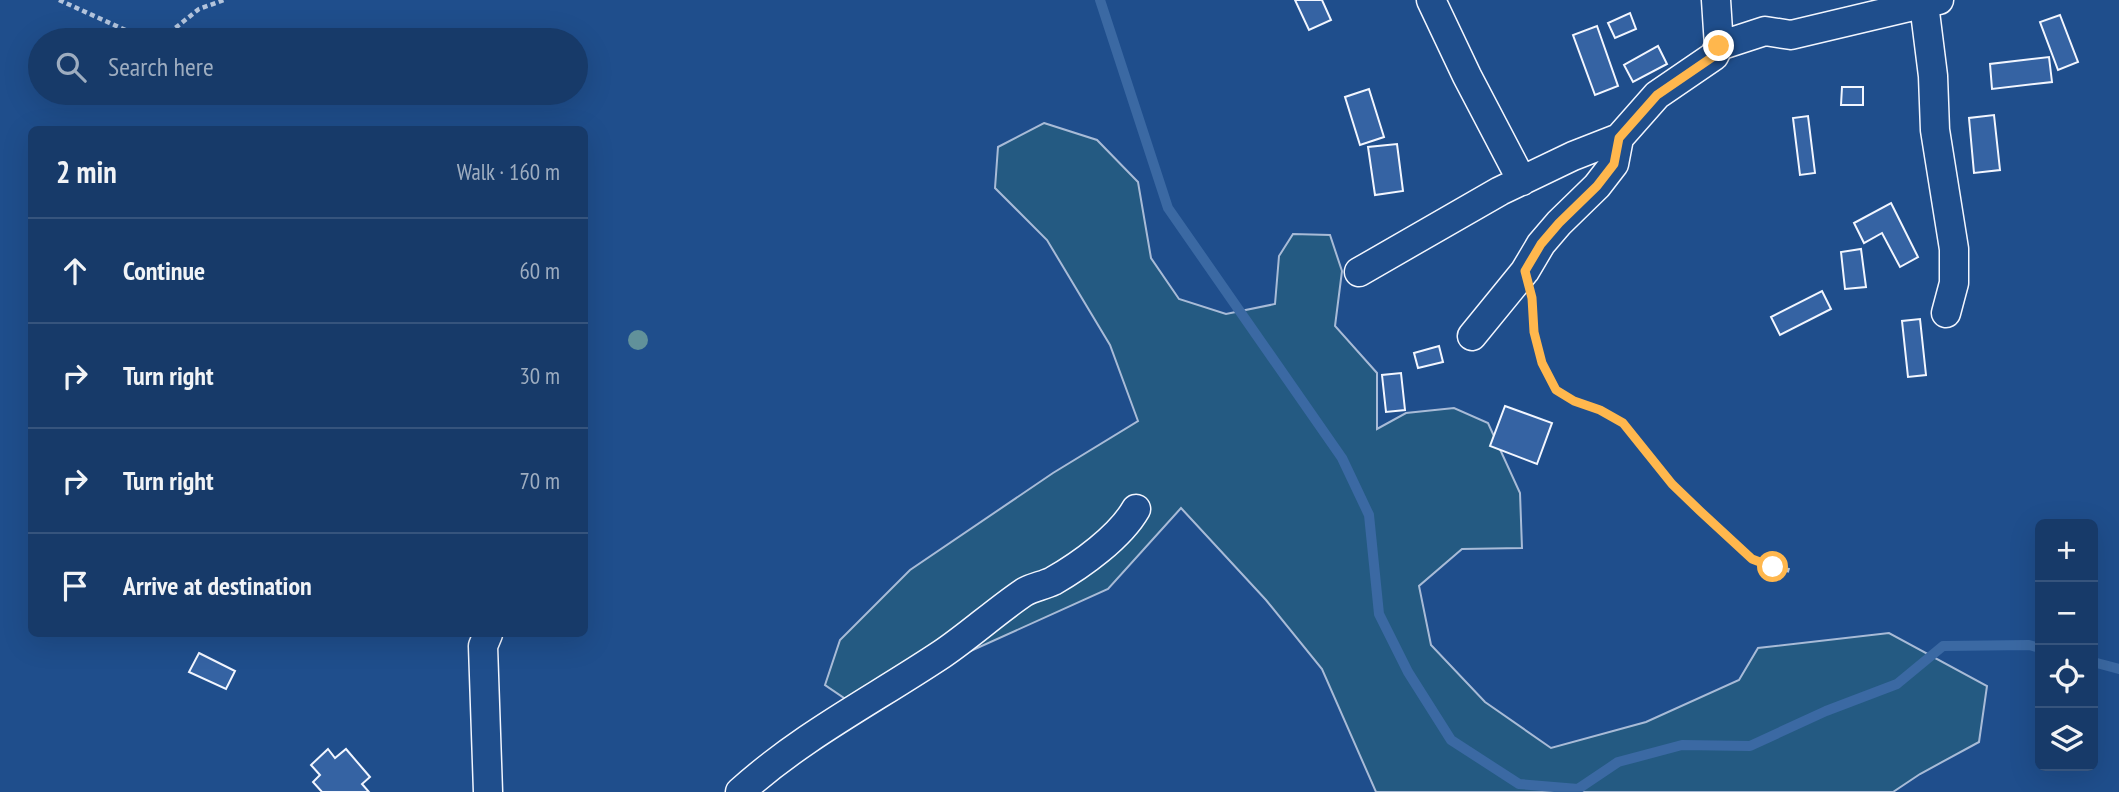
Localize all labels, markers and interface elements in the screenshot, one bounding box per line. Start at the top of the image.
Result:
search box [28,28,588,105]
route end [1703,30,1734,61]
icon: search [52,48,90,86]
text: Search here [108,50,214,83]
text: 2 min [56,152,117,191]
text: Walk · 160 m [457,157,560,186]
icon: ahead [56,252,94,290]
text: Continue [123,254,205,287]
text: 60 m [519,256,560,285]
icon: right [56,357,94,395]
text: Turn right [123,359,214,392]
text: 30 m [519,361,560,390]
icon: right [56,462,94,500]
text: Turn right [123,464,214,497]
text: 70 m [519,466,560,495]
map controls [2035,519,2098,771]
button: + [2035,519,2098,582]
route start [1757,551,1788,582]
icon: arrive [56,567,94,605]
text: Arrive at destination [123,569,312,602]
button: − [2035,582,2098,645]
button: locate [2035,645,2098,708]
button: layers [2035,708,2098,771]

